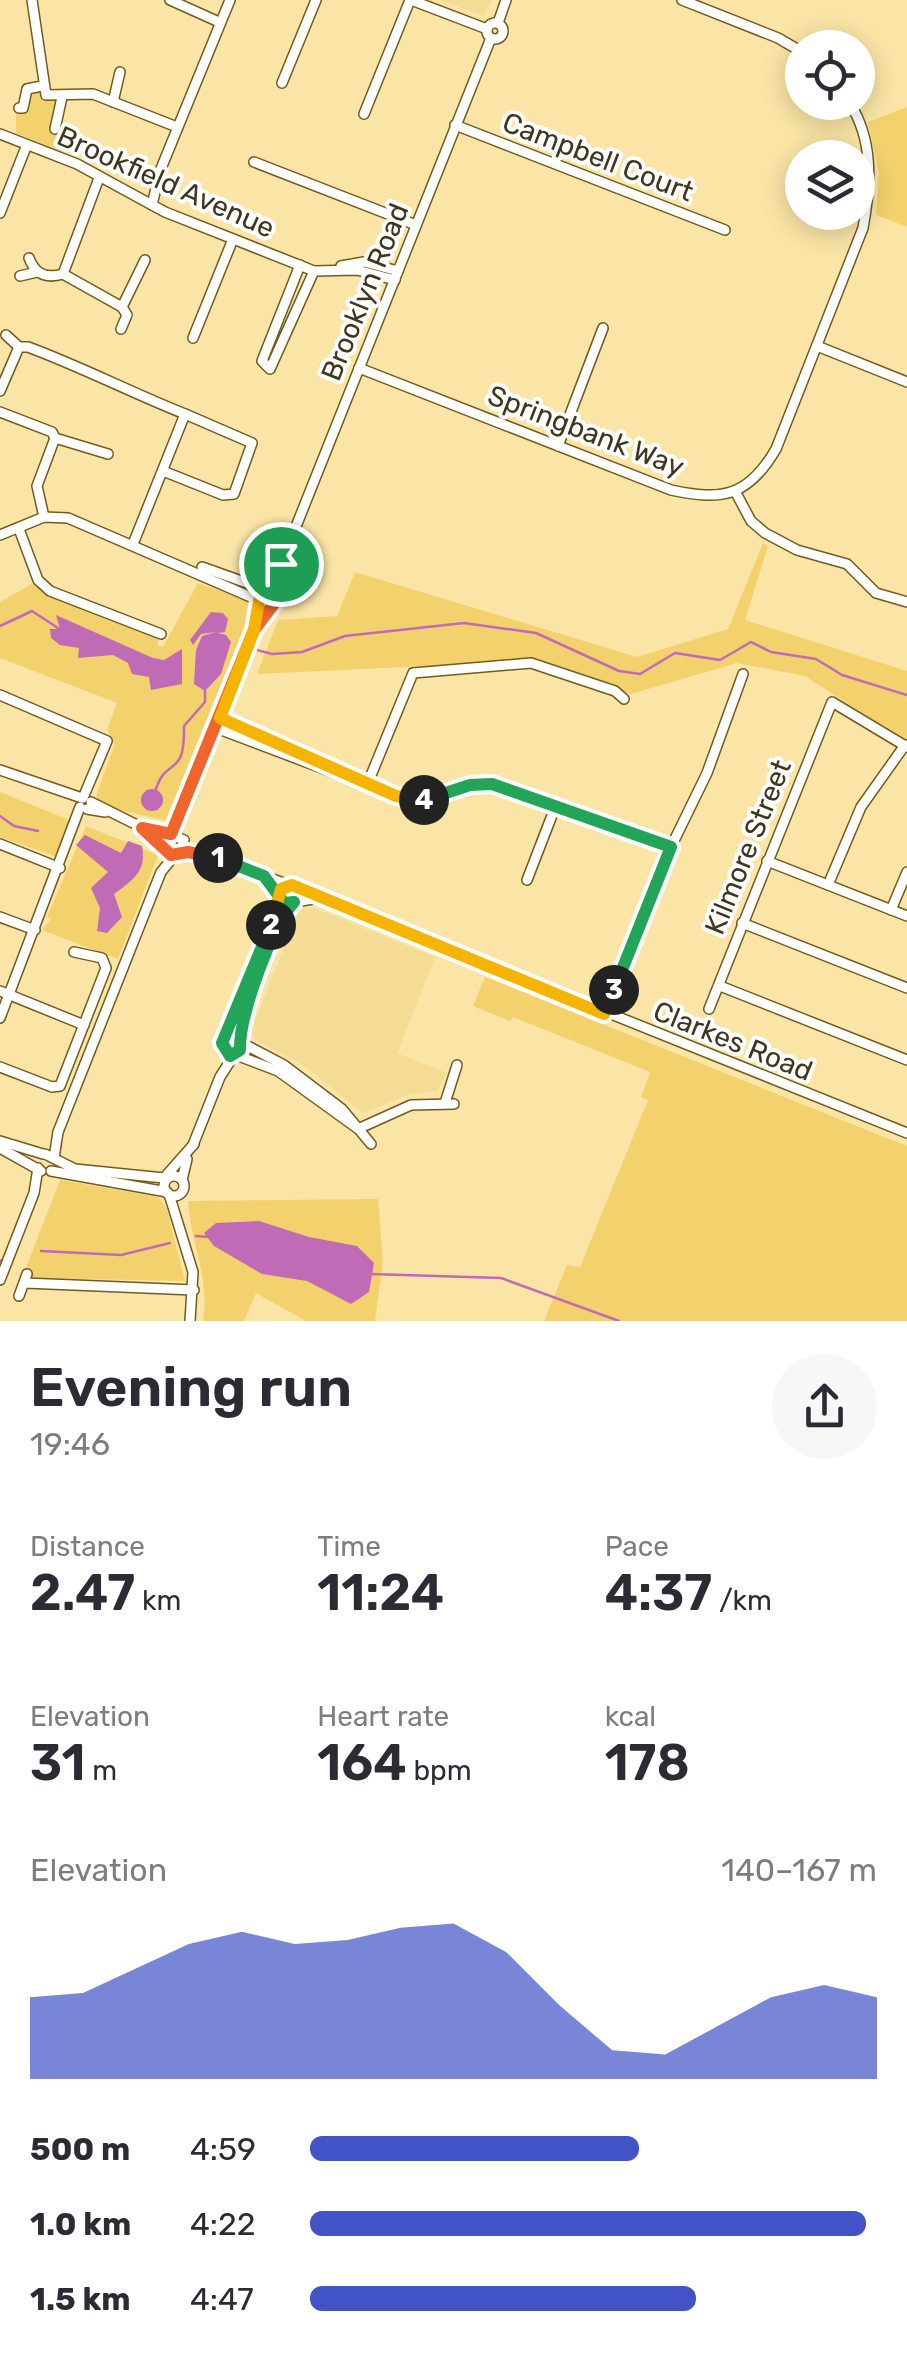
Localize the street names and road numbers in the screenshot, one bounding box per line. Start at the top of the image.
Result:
street label: Campbell Court [498,105,698,209]
street label: Brookfield Avenue [52,119,280,245]
street label: Brooklyn Road [314,199,416,385]
street label: Springbank Way [483,378,689,484]
street label: Kilmore Street [698,755,798,939]
street label: Clarkes Road [649,994,817,1088]

